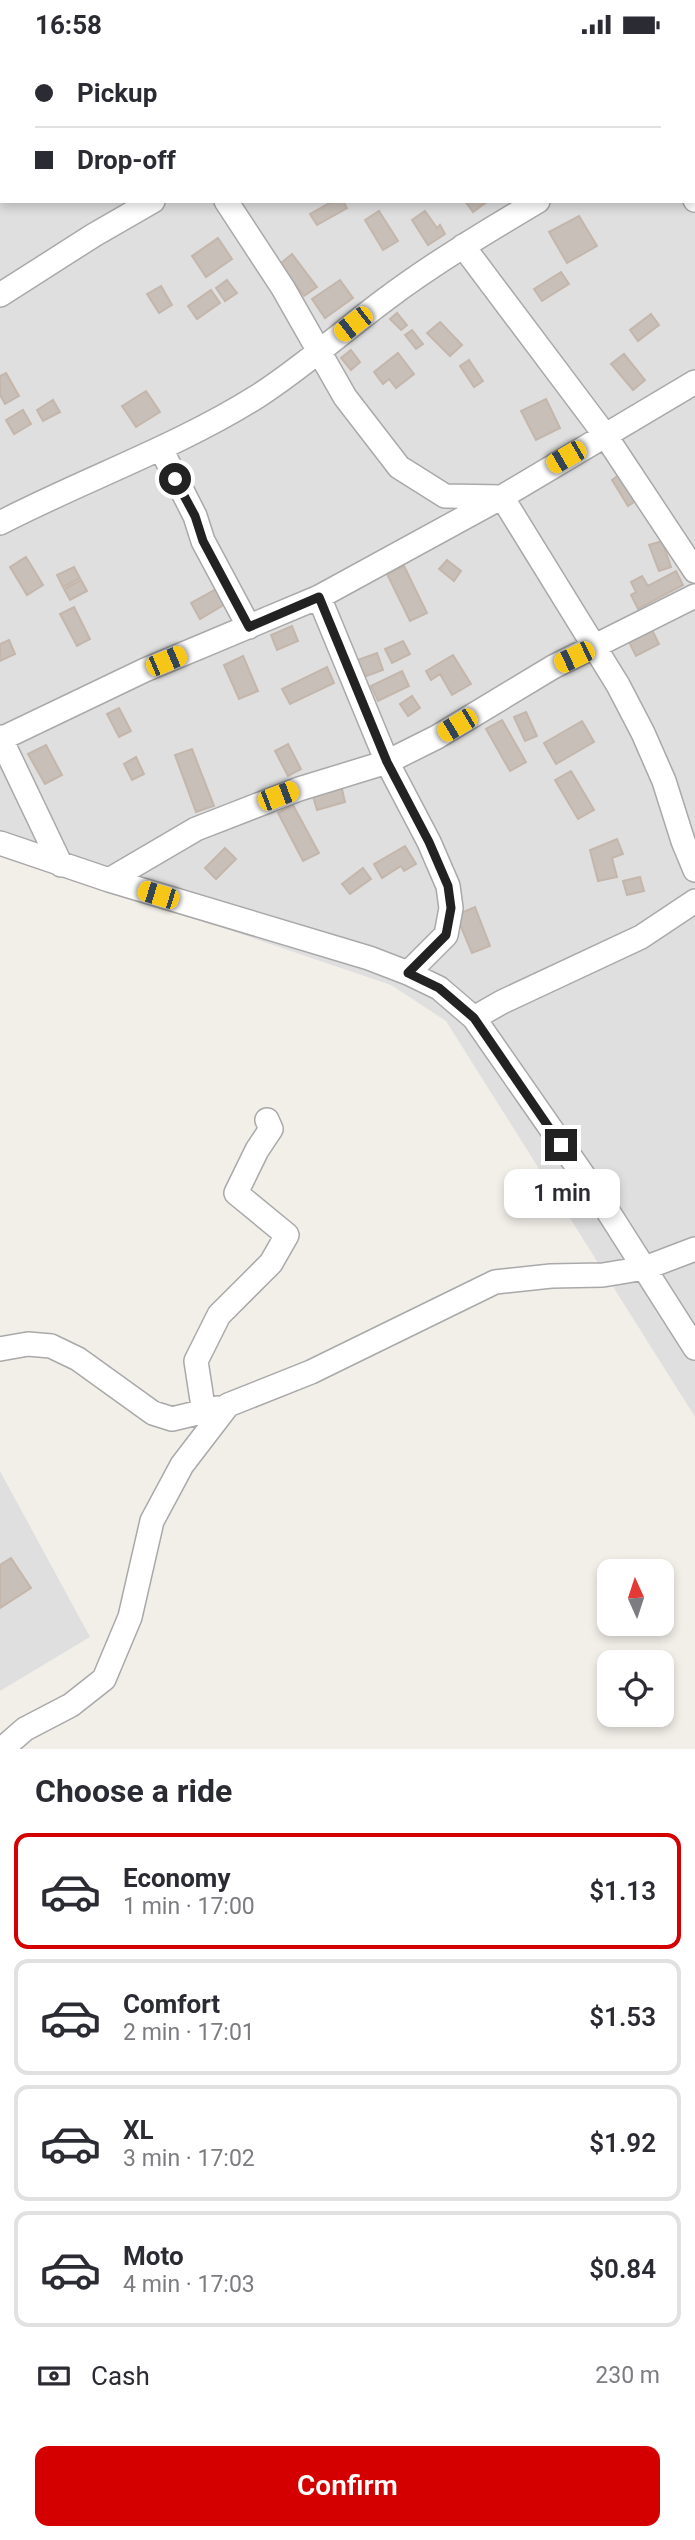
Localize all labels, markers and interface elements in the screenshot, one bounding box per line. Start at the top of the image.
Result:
text: 16:58 [35,10,102,40]
text: Pickup [77,78,157,108]
text: Drop-off [77,145,176,175]
car [330,303,377,345]
car [543,437,590,477]
route start [159,463,191,495]
car [551,638,598,676]
car [143,643,190,679]
car [434,705,481,745]
car [255,779,302,813]
car [135,879,182,911]
route end [545,1129,577,1161]
callout: 1 min [503,1169,619,1219]
text: 1 min [533,1180,591,1207]
north arrow [597,1559,674,1636]
map controls [597,1559,674,1727]
button: locate [597,1650,674,1727]
text: Choose a ride [35,1772,232,1810]
icon: car [39,1860,102,1923]
text: Economy [123,1863,230,1893]
text: $1.13 [589,1876,656,1906]
text: 1 min · 17:00 [123,1893,255,1920]
icon: car [39,1986,102,2049]
text: Comfort [123,1989,220,2019]
text: $1.53 [589,2002,656,2032]
text: 2 min · 17:01 [123,2019,255,2046]
icon: car [39,2112,102,2175]
text: XL [123,2115,154,2145]
text: $1.92 [589,2128,656,2158]
text: 3 min · 17:02 [123,2145,255,2172]
icon: car [39,2238,102,2301]
text: Moto [123,2241,184,2271]
text: $0.84 [589,2254,656,2284]
text: 4 min · 17:03 [123,2271,255,2298]
icon: cash [35,2357,73,2395]
text: Cash [91,2361,150,2391]
text: 230 m [595,2362,660,2389]
button: Confirm [35,2446,660,2526]

